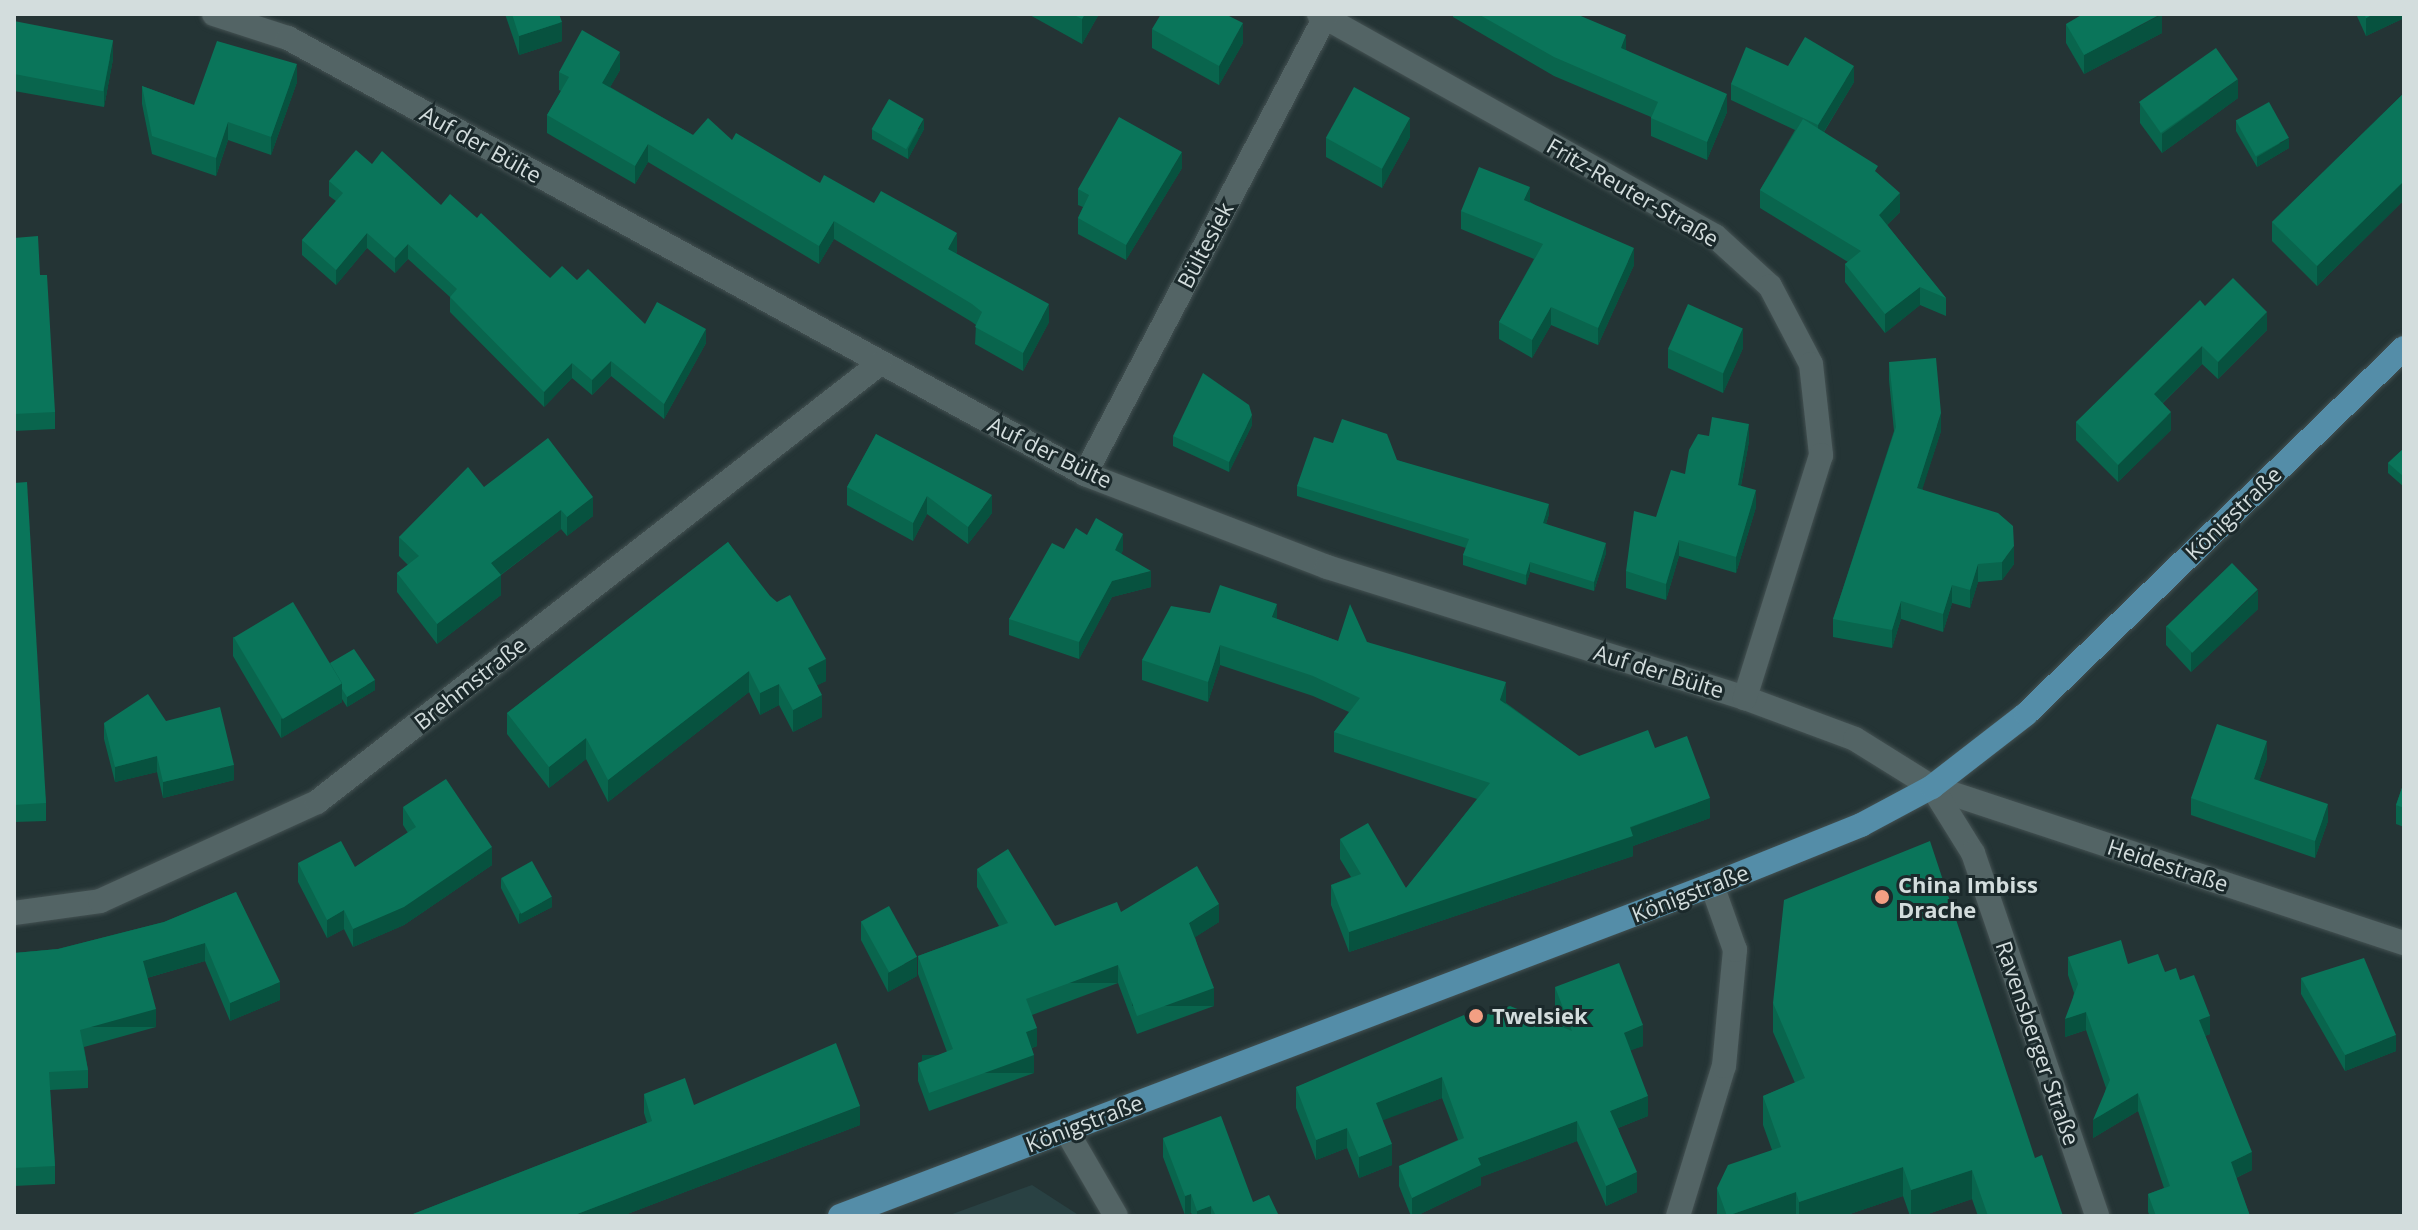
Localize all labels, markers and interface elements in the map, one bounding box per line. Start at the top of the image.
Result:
street label: Auf der Bülte [416,100,546,188]
street label: Fritz-Reuter-Straße [1542,132,1724,252]
street label: Bültesiek [1171,198,1239,292]
street label: Auf der Bülte [984,411,1116,493]
street label: Königstraße [2179,461,2287,565]
street label: Brehmstraße [409,631,531,735]
street label: Auf der Bülte [1591,639,1727,703]
street label: Heidestraße [2104,833,2232,897]
street label: Königstraße [1628,859,1752,927]
place label: China Imbiss Drache [1898,871,2038,922]
marker: China Imbiss Drache [1873,888,1891,906]
street label: Ravensberger Straße [1991,937,2085,1149]
place label: Twelsiek [1492,1003,1588,1029]
marker: Twelsiek [1467,1007,1485,1025]
street label: Königstraße [1022,1089,1146,1157]

